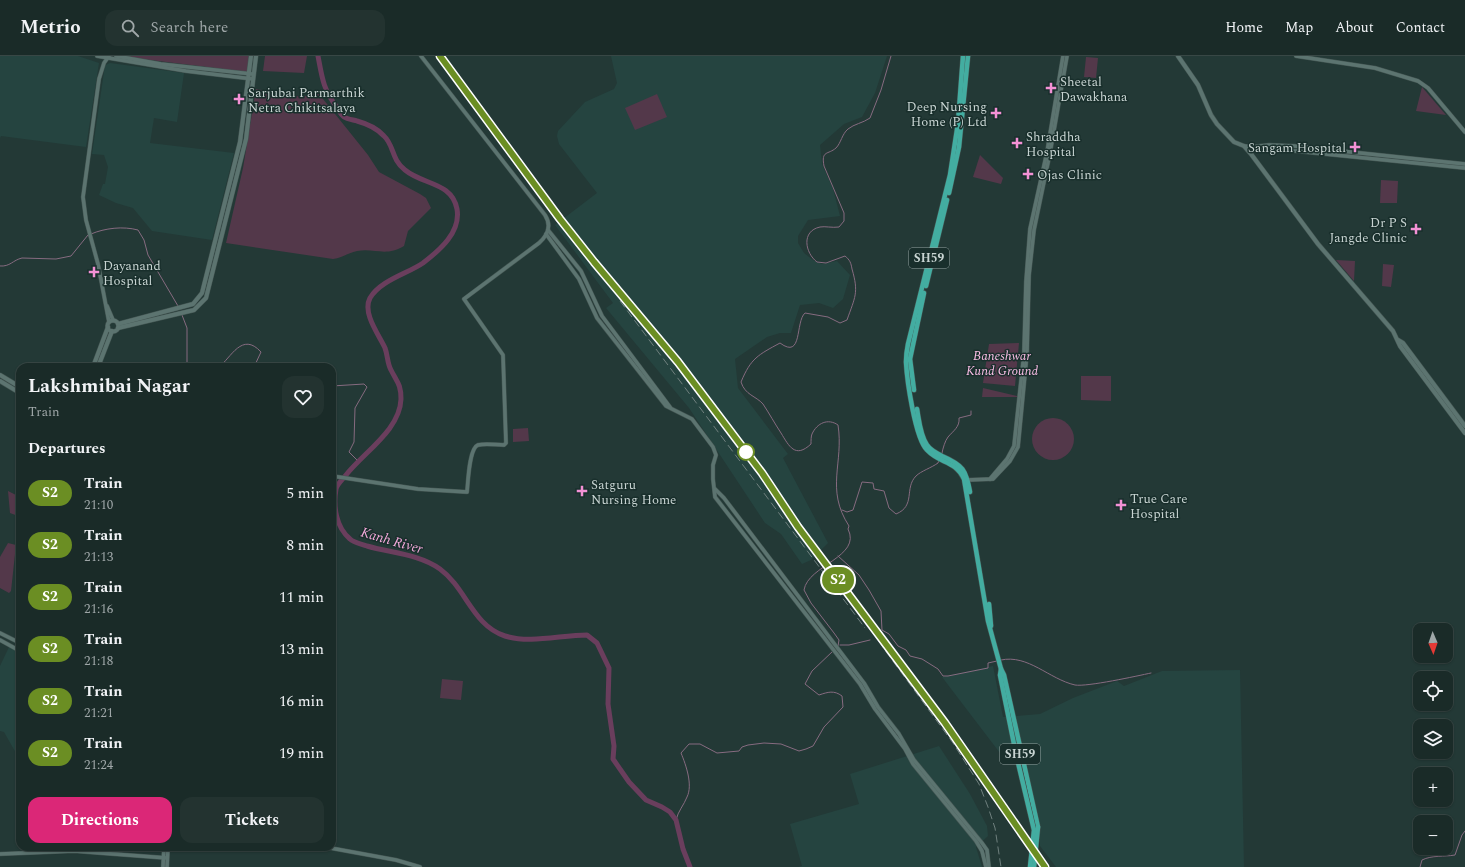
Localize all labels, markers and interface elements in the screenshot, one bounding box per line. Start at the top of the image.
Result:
search box [105,10,385,46]
text: Metrio [20,13,81,42]
text: Search here [151,16,228,39]
icon: search [119,17,141,39]
text: Home [1225,17,1263,38]
text: Map [1285,17,1313,38]
text: About [1335,17,1374,38]
text: Contact [1396,17,1445,38]
place label: Sheetal Dawakhana [1060,72,1128,107]
marker: Sheetal Dawakhana [1045,82,1057,94]
place label: Sarjubai Parmarthik Netra Chikitsalaya [248,83,365,118]
marker: Sarjubai Parmarthik Netra Chikitsalaya [233,93,245,105]
place label: Deep Nursing Home (P) Ltd [907,97,987,132]
marker: Deep Nursing Home (P) Ltd [990,107,1002,119]
place label: Shraddha Hospital [1026,127,1081,162]
marker: Shraddha Hospital [1011,137,1023,149]
place label: Sangam Hospital [1248,138,1346,158]
marker: Sangam Hospital [1349,141,1361,153]
place label: Ojas Clinic [1037,165,1102,185]
marker: Ojas Clinic [1022,168,1034,180]
place label: Dr P S Jangde Clinic [1330,213,1407,248]
marker: Dr P S Jangde Clinic [1410,223,1422,235]
road number: SH59 [909,248,949,268]
place label: Dayanand Hospital [103,256,161,291]
marker: Dayanand Hospital [88,266,100,278]
park label: Baneshwar Kund Ground [966,346,1038,381]
text: Lakshmibai Nagar [28,372,190,401]
button: heart [282,376,324,418]
text: Train [28,402,60,422]
text: Departures [28,437,106,460]
unlabelled marker [737,443,755,461]
text: Train [84,472,123,495]
place label: Satguru Nursing Home [591,475,676,510]
text: S2 [42,482,58,503]
text: 5 min [286,482,324,505]
marker: Satguru Nursing Home [576,485,588,497]
place label: True Care Hospital [1130,489,1188,524]
text: 21:10 [84,495,113,515]
marker: True Care Hospital [1115,499,1127,511]
water label: Kanh River [358,522,426,559]
text: Train [84,524,123,547]
text: S2 [42,534,58,555]
text: 8 min [286,534,324,557]
text: 21:13 [84,547,113,567]
line badge: S2 [820,567,856,593]
text: S2 [830,569,846,590]
text: Train [84,576,123,599]
text: S2 [42,586,58,607]
text: 11 min [279,586,324,609]
text: 21:16 [84,599,113,619]
north arrow [1413,623,1453,663]
map controls [1413,623,1453,855]
text: Train [84,628,123,651]
text: S2 [42,638,58,659]
text: 13 min [279,638,324,661]
text: 21:18 [84,651,113,671]
button: locate [1413,671,1453,711]
text: Train [84,680,123,703]
text: S2 [42,690,58,711]
text: 16 min [279,690,324,713]
text: 21:21 [84,703,113,723]
button: layers [1413,719,1453,759]
text: Train [84,732,123,755]
text: S2 [42,742,58,763]
text: 19 min [279,742,324,765]
road number: SH59 [1000,744,1040,764]
text: 21:24 [84,755,113,775]
button: + [1413,767,1453,807]
button: Directions [28,797,172,843]
button: Tickets [180,797,324,843]
button: − [1413,815,1453,855]

